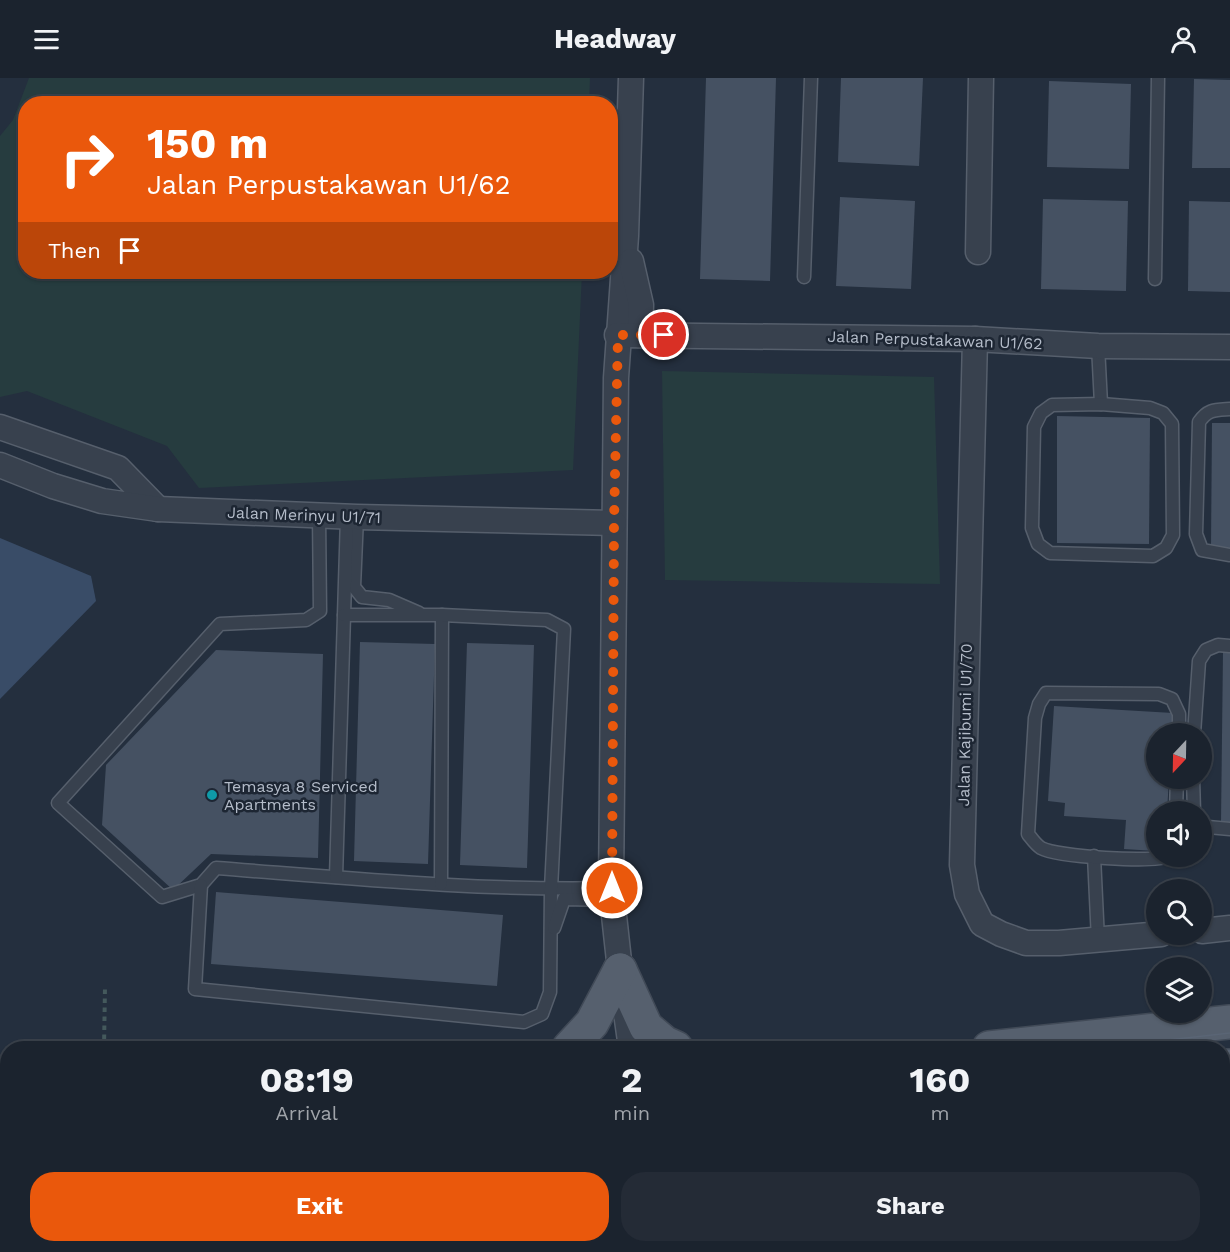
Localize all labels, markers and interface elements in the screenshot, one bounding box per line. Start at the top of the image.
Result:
icon: menu [30,23,63,56]
text: Headway [554,23,676,55]
icon: person [1167,23,1200,56]
text: 150 m [147,119,268,168]
icon: right [48,120,126,198]
text: Jalan Perpustakawan U1/62 [147,169,510,201]
icon: arrive [113,234,146,267]
text: Then [48,238,101,263]
pin [638,309,689,360]
icon: arrive [647,318,680,351]
street label: Jalan Perpustakawan U1/62 [827,327,1043,353]
street label: Jalan Merinyu U1/71 [227,503,381,527]
street label: Jalan Kajibumi U1/70 [954,643,976,807]
north arrow [1146,723,1212,789]
map controls [1146,723,1212,1023]
place label: Temasya 8 Serviced Apartments [224,777,378,814]
marker: Temasya 8 Serviced Apartments [205,788,219,802]
button: sound [1146,801,1212,867]
position arrow [580,856,644,920]
button: search [1146,879,1212,945]
button: layers [1146,957,1212,1023]
text: 08:19 [260,1059,354,1101]
text: 2 [621,1059,642,1101]
text: 160 [910,1059,970,1101]
text: Arrival [275,1101,338,1125]
text: min [613,1101,650,1125]
text: m [931,1101,950,1125]
button: Exit [30,1172,609,1241]
button: Share [621,1172,1200,1241]

